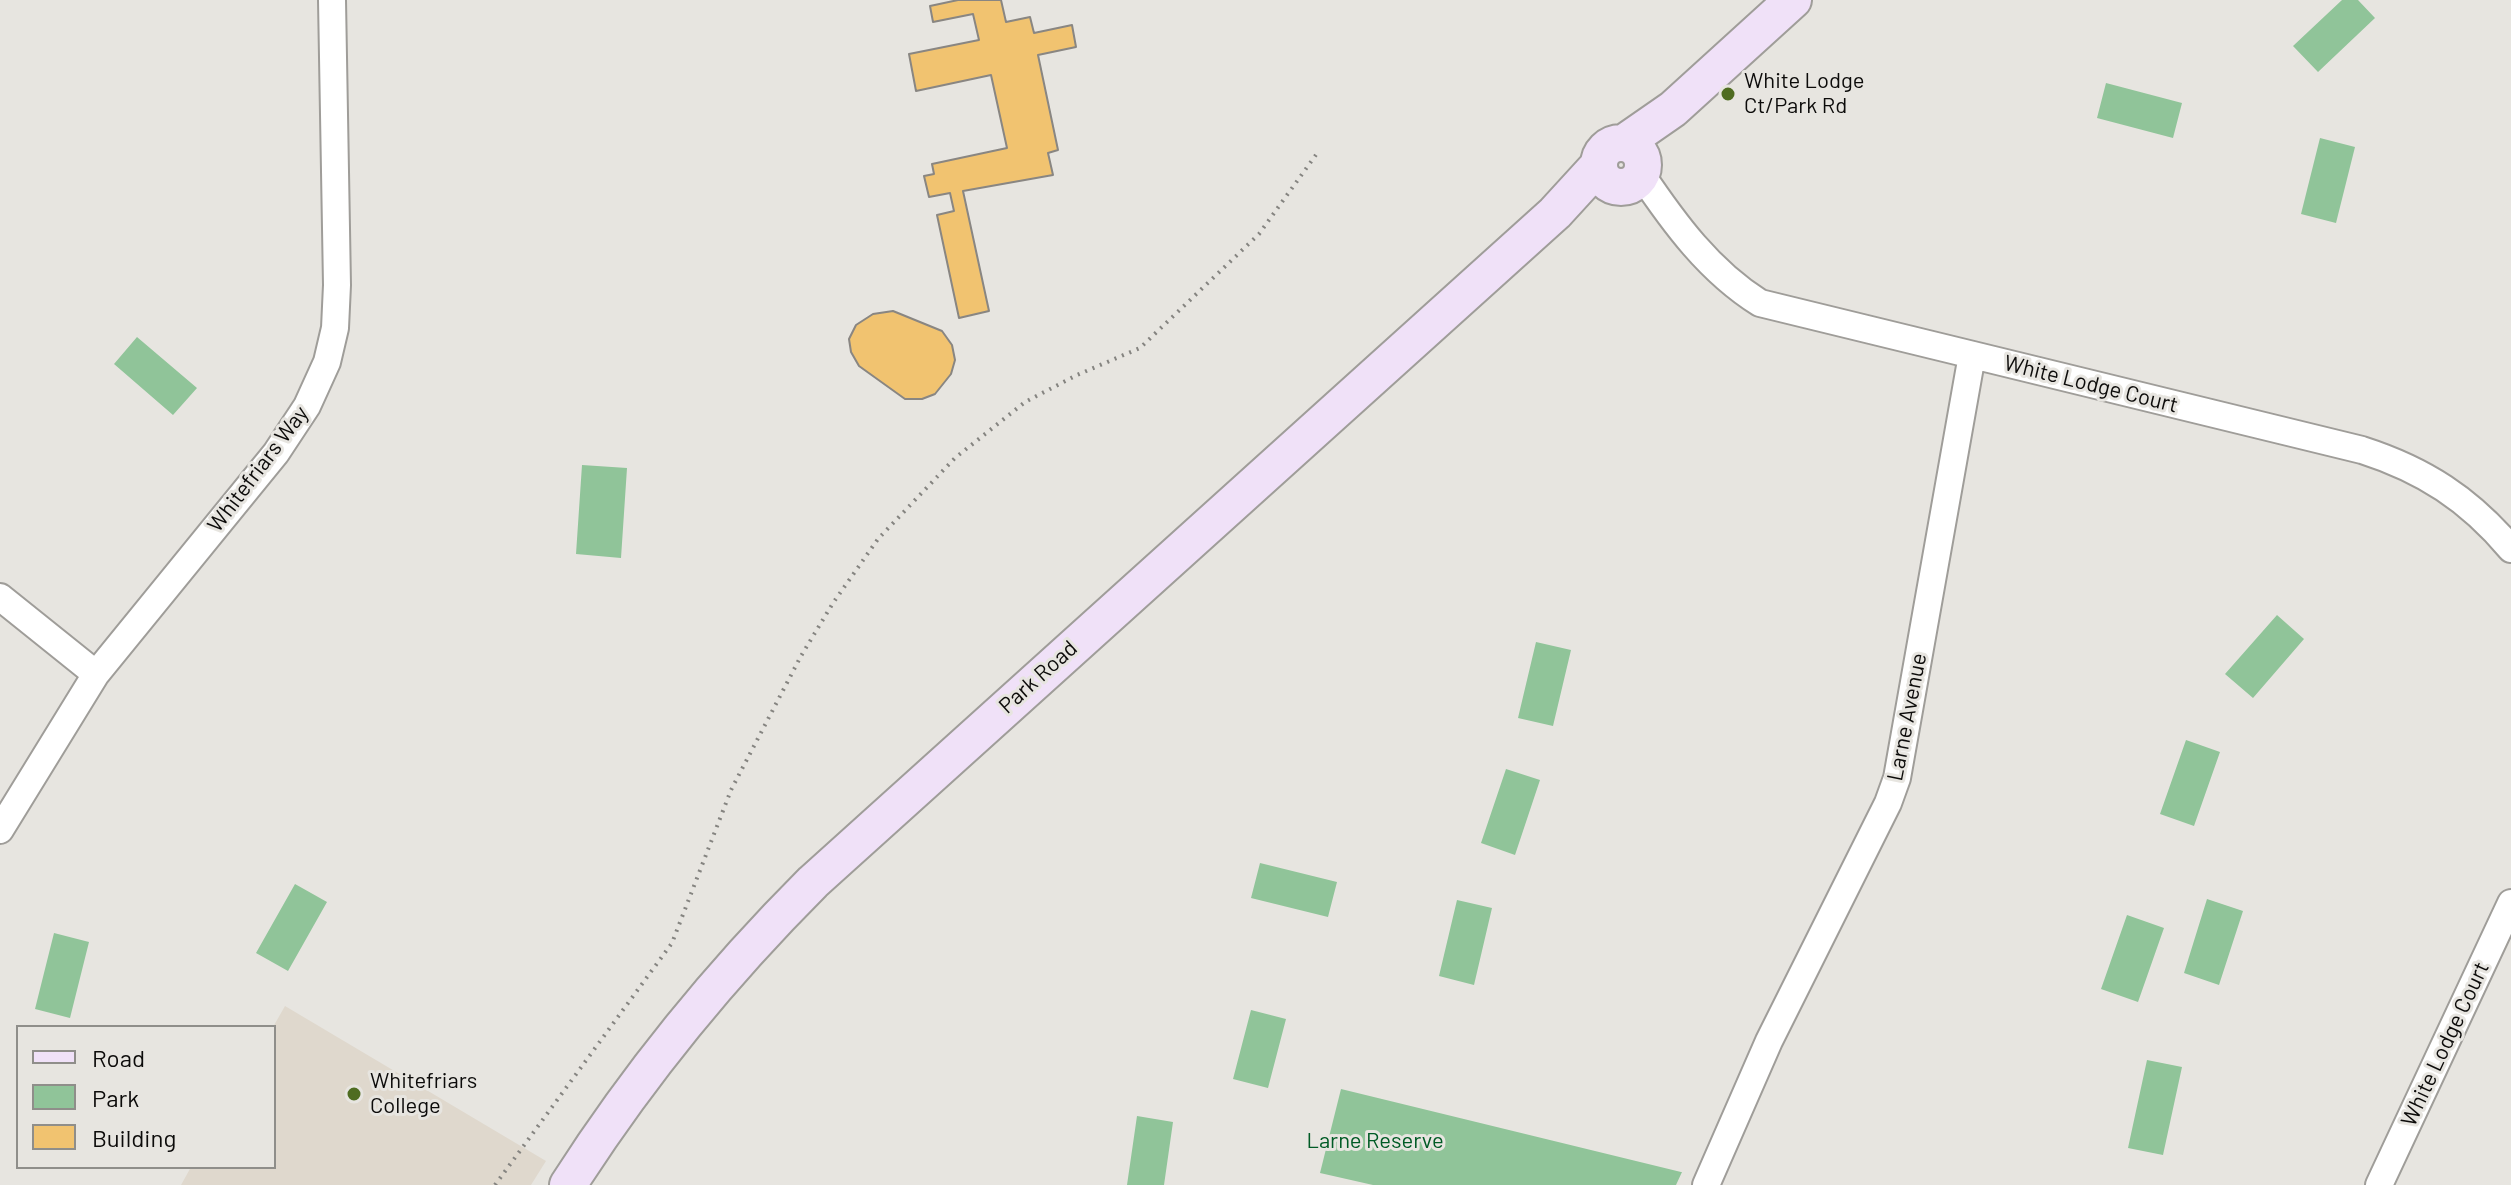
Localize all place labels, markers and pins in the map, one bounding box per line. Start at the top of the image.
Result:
place label: White Lodge Ct/Park Rd [1744,68,1865,120]
marker: White Lodge Ct/Park Rd [1719,85,1737,103]
place label: Whitefriars College [370,1068,477,1120]
marker: Whitefriars College [345,1085,363,1103]

